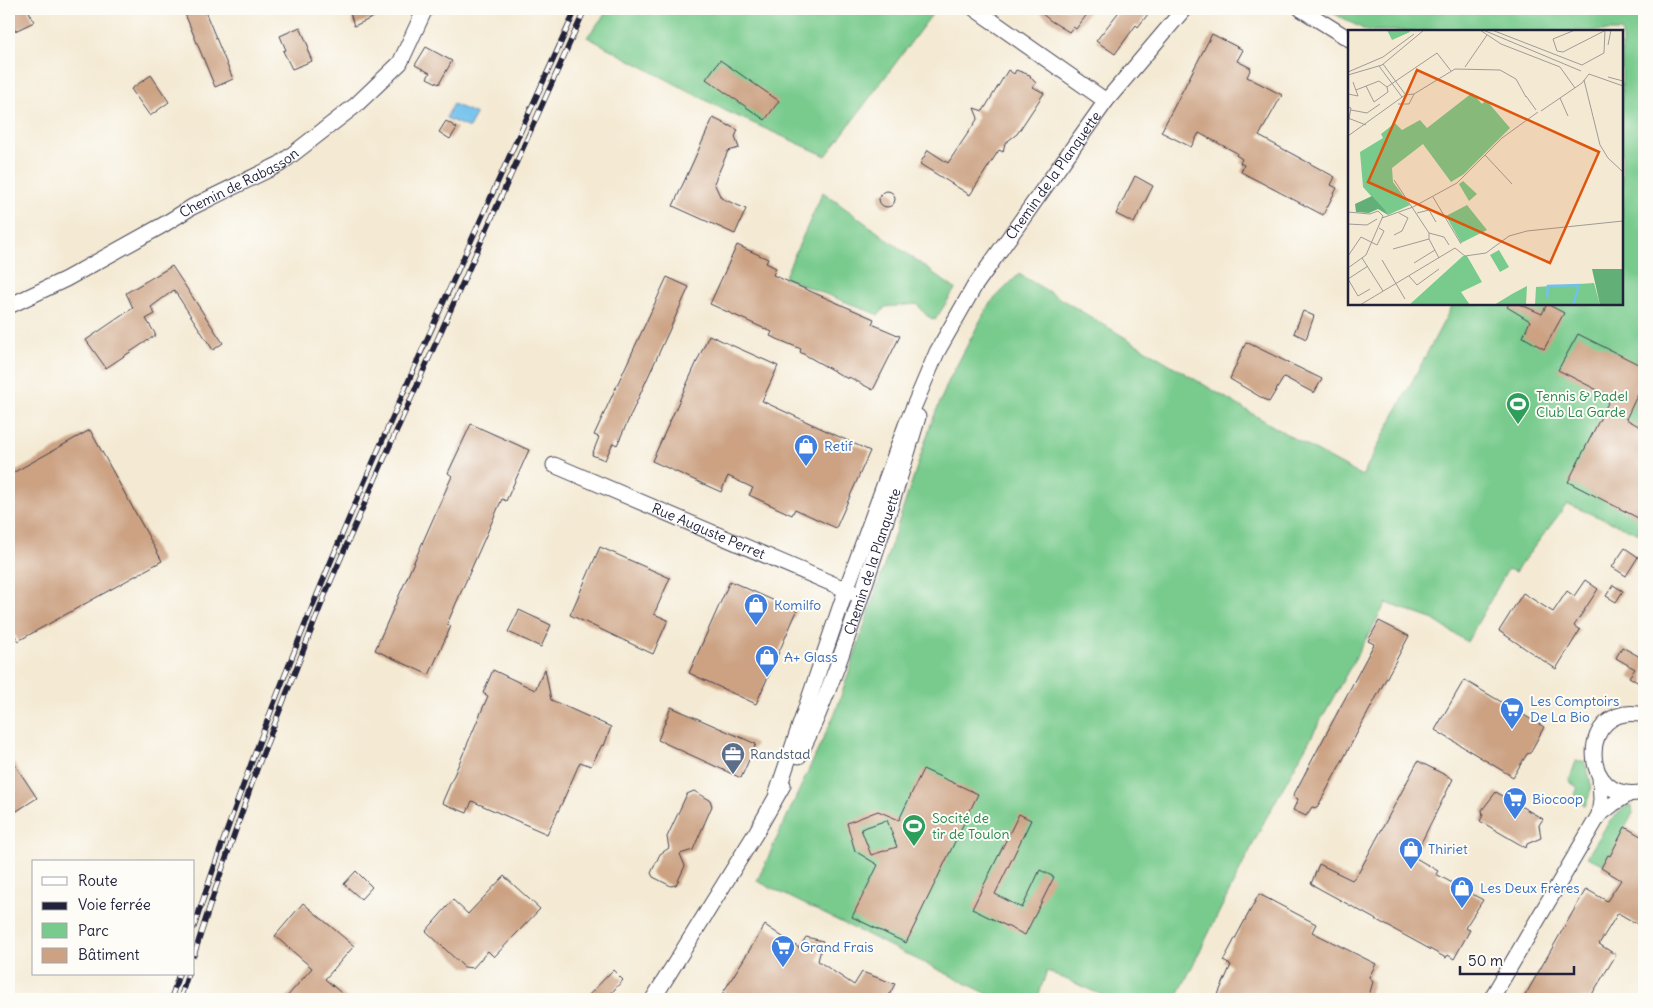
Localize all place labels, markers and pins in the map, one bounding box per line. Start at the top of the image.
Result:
place label: Tennis & Padel Club La Garde [1536,387,1628,421]
sports icon: Tennis & Padel Club La Garde [1505,391,1531,425]
shop icon: Retif [793,433,819,467]
place label: Retif [824,437,853,455]
shop icon: Komilfo [743,592,769,626]
place label: Komilfo [774,596,821,614]
shop icon: A+ Glass [754,644,780,678]
place label: A+ Glass [784,648,838,666]
place label: Les Comptoirs De La Bio [1530,692,1619,726]
supermarket icon: Les Comptoirs De La Bio [1499,696,1525,730]
office icon: Randstad [720,741,746,775]
place label: Randstad [750,745,810,763]
supermarket icon: Biocoop [1502,786,1528,820]
place label: Biocoop [1532,790,1583,808]
place label: Socité de tir de Toulon [932,809,1010,843]
sports icon: Socité de tir de Toulon [901,813,927,847]
shop icon: Thiriet [1398,836,1424,870]
place label: Thiriet [1428,840,1468,858]
shop icon: Les Deux Frères [1449,875,1475,909]
place label: Les Deux Frères [1480,879,1580,897]
supermarket icon: Grand Frais [770,934,796,968]
place label: Grand Frais [800,938,874,956]

